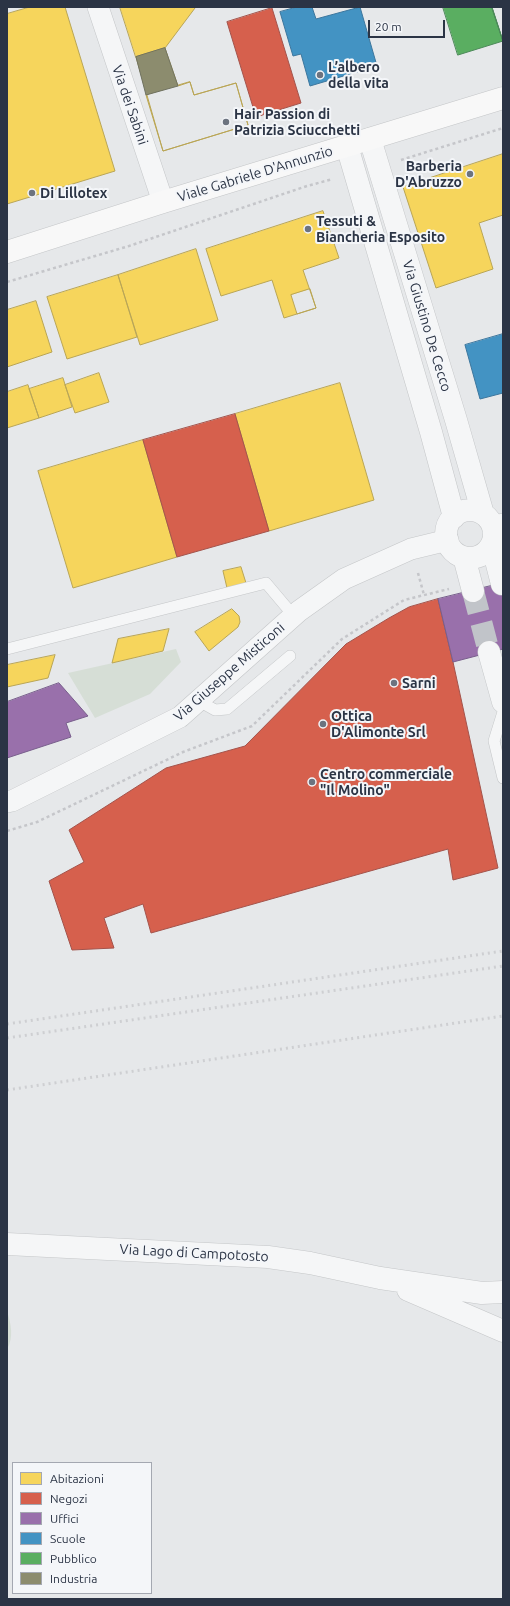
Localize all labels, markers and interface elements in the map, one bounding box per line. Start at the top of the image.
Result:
scale bar [370,12,447,38]
text: 20 m [375,20,402,33]
place label: L’albero della vita [328,59,389,92]
street label: Via dei Sabini [109,63,151,147]
marker: L’albero della vita [315,70,325,80]
place label: Hair Passion di Patrizia Sciucchetti [234,106,360,138]
marker: Hair Passion di Patrizia Sciucchetti [221,117,231,127]
street label: Viale Gabriele D'Annunzio [175,142,335,206]
place label: Barberia D'Abruzzo [395,158,462,190]
marker: Barberia D'Abruzzo [465,169,475,179]
place label: Di Lillotex [40,185,107,201]
marker: Di Lillotex [27,188,37,198]
place label: Tessuti & Biancheria Esposito [316,213,445,246]
marker: Tessuti & Biancheria Esposito [303,224,313,234]
street label: Via Giustino De Cecco [399,258,455,394]
street label: Via Giuseppe Misticoni [170,619,288,725]
place label: Sarni [402,675,436,691]
marker: Sarni [389,678,399,688]
place label: Ottica D'Alimonte Srl [331,708,426,740]
marker: Ottica D'Alimonte Srl [318,719,328,729]
place label: Centro commerciale "Il Molino" [320,766,452,798]
marker: Centro commerciale "Il Molino" [307,777,317,787]
street label: Via Lago di Campotosto [119,1241,269,1265]
legend [12,1462,152,1594]
text: Abitazioni [50,1472,104,1485]
text: Negozi [50,1492,87,1505]
text: Uffici [50,1512,79,1525]
text: Scuole [50,1532,86,1545]
text: Pubblico [50,1552,97,1565]
text: Industria [50,1572,97,1585]

